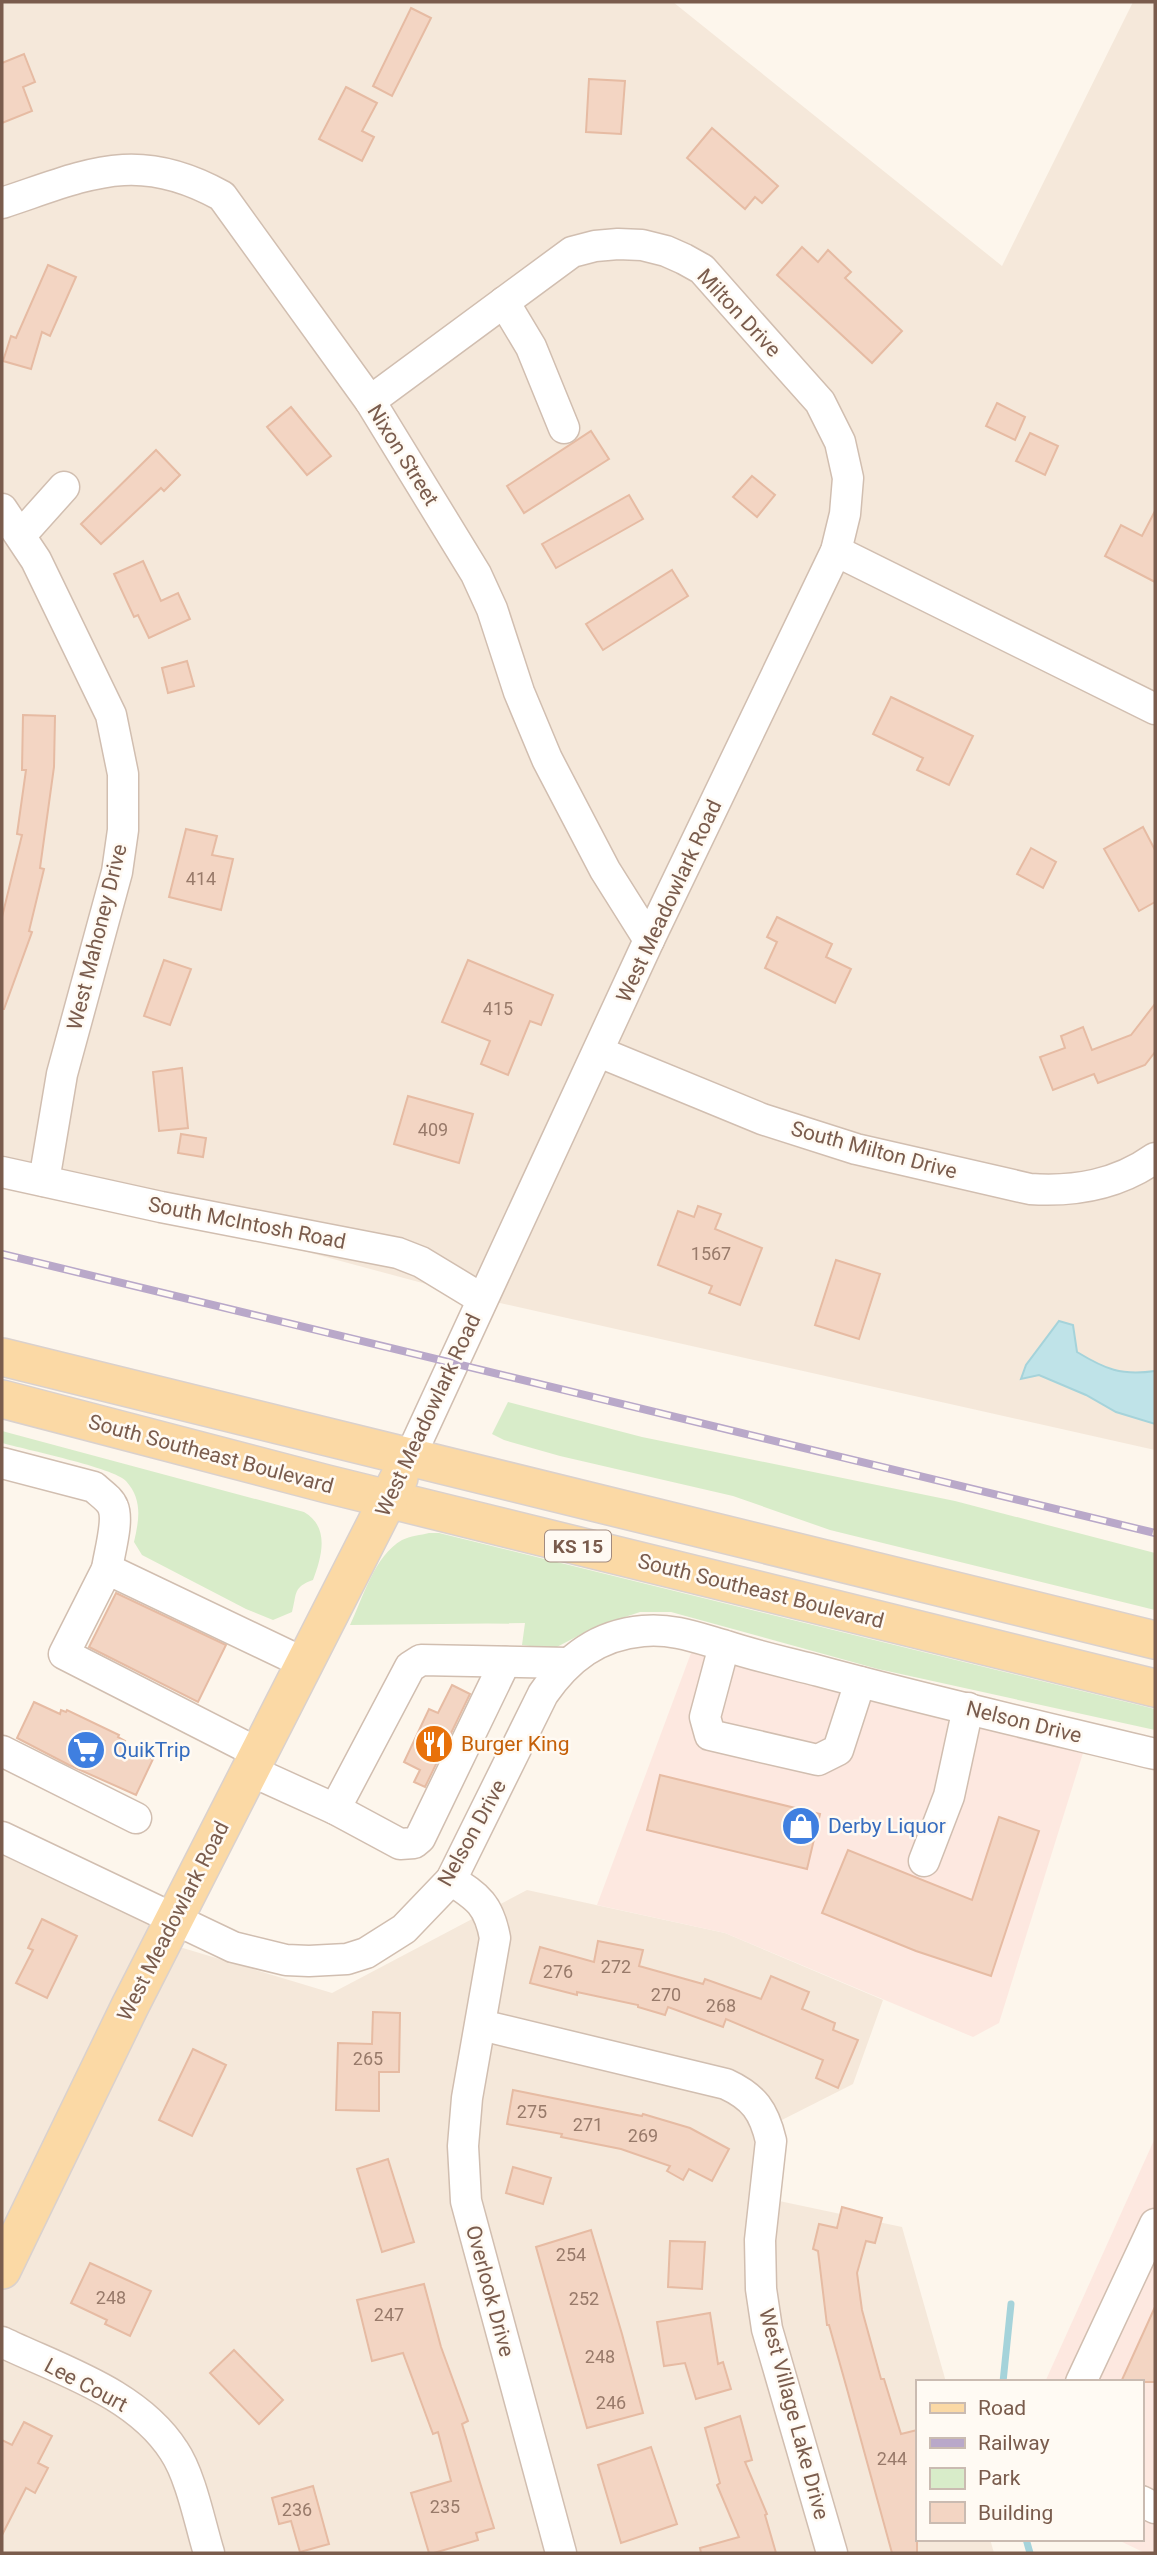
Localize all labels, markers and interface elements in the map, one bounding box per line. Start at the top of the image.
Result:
street label: Milton Drive [692,264,786,362]
street label: Nixon Street [362,400,444,510]
street label: West Meadowlark Road [612,796,726,1006]
street label: West Mahoney Drive [62,842,132,1032]
house number: 414 [186,868,216,889]
house number: 415 [483,998,513,1019]
street label: South Milton Drive [788,1116,960,1184]
house number: 409 [418,1119,448,1140]
street label: South McIntosh Road [146,1192,348,1254]
house number: 1567 [691,1243,731,1264]
street label: West Meadowlark Road [371,1310,485,1520]
street label: South Southeast Boulevard [86,1410,336,1498]
road number: KS 15 [545,1530,611,1562]
street label: South Southeast Boulevard [636,1549,886,1633]
street label: Nelson Drive [964,1696,1084,1748]
restaurant icon: Burger King [413,1723,455,1765]
supermarket icon: QuikTrip [65,1729,107,1771]
place label: Burger King [461,1732,570,1756]
place label: QuikTrip [113,1738,191,1762]
street label: Nelson Drive [433,1776,511,1890]
shop icon: Derby Liquor [780,1805,822,1847]
place label: Derby Liquor [828,1814,946,1838]
street label: West Meadowlark Road [112,1817,234,2025]
house number: 272 [601,1956,631,1977]
house number: 276 [543,1961,573,1982]
house number: 270 [651,1984,681,2005]
house number: 268 [706,1995,736,2016]
house number: 265 [353,2048,383,2069]
house number: 275 [517,2101,547,2122]
house number: 271 [573,2114,603,2135]
house number: 269 [628,2125,658,2146]
street label: Overlook Drive [461,2223,519,2359]
house number: 254 [556,2244,586,2265]
house number: 248 [96,2287,126,2308]
house number: 252 [569,2288,599,2309]
house number: 247 [374,2304,404,2325]
street label: West Village Lake Drive [754,2306,834,2522]
house number: 248 [585,2346,615,2367]
street label: Lee Court [40,2353,132,2417]
legend [916,2380,1143,2541]
house number: 246 [596,2392,626,2413]
text: Road [978,2396,1026,2420]
text: Railway [978,2431,1050,2455]
house number: 244 [877,2448,907,2469]
text: Park [978,2466,1021,2490]
house number: 235 [430,2496,460,2517]
house number: 236 [282,2499,312,2520]
text: Building [978,2501,1053,2525]

